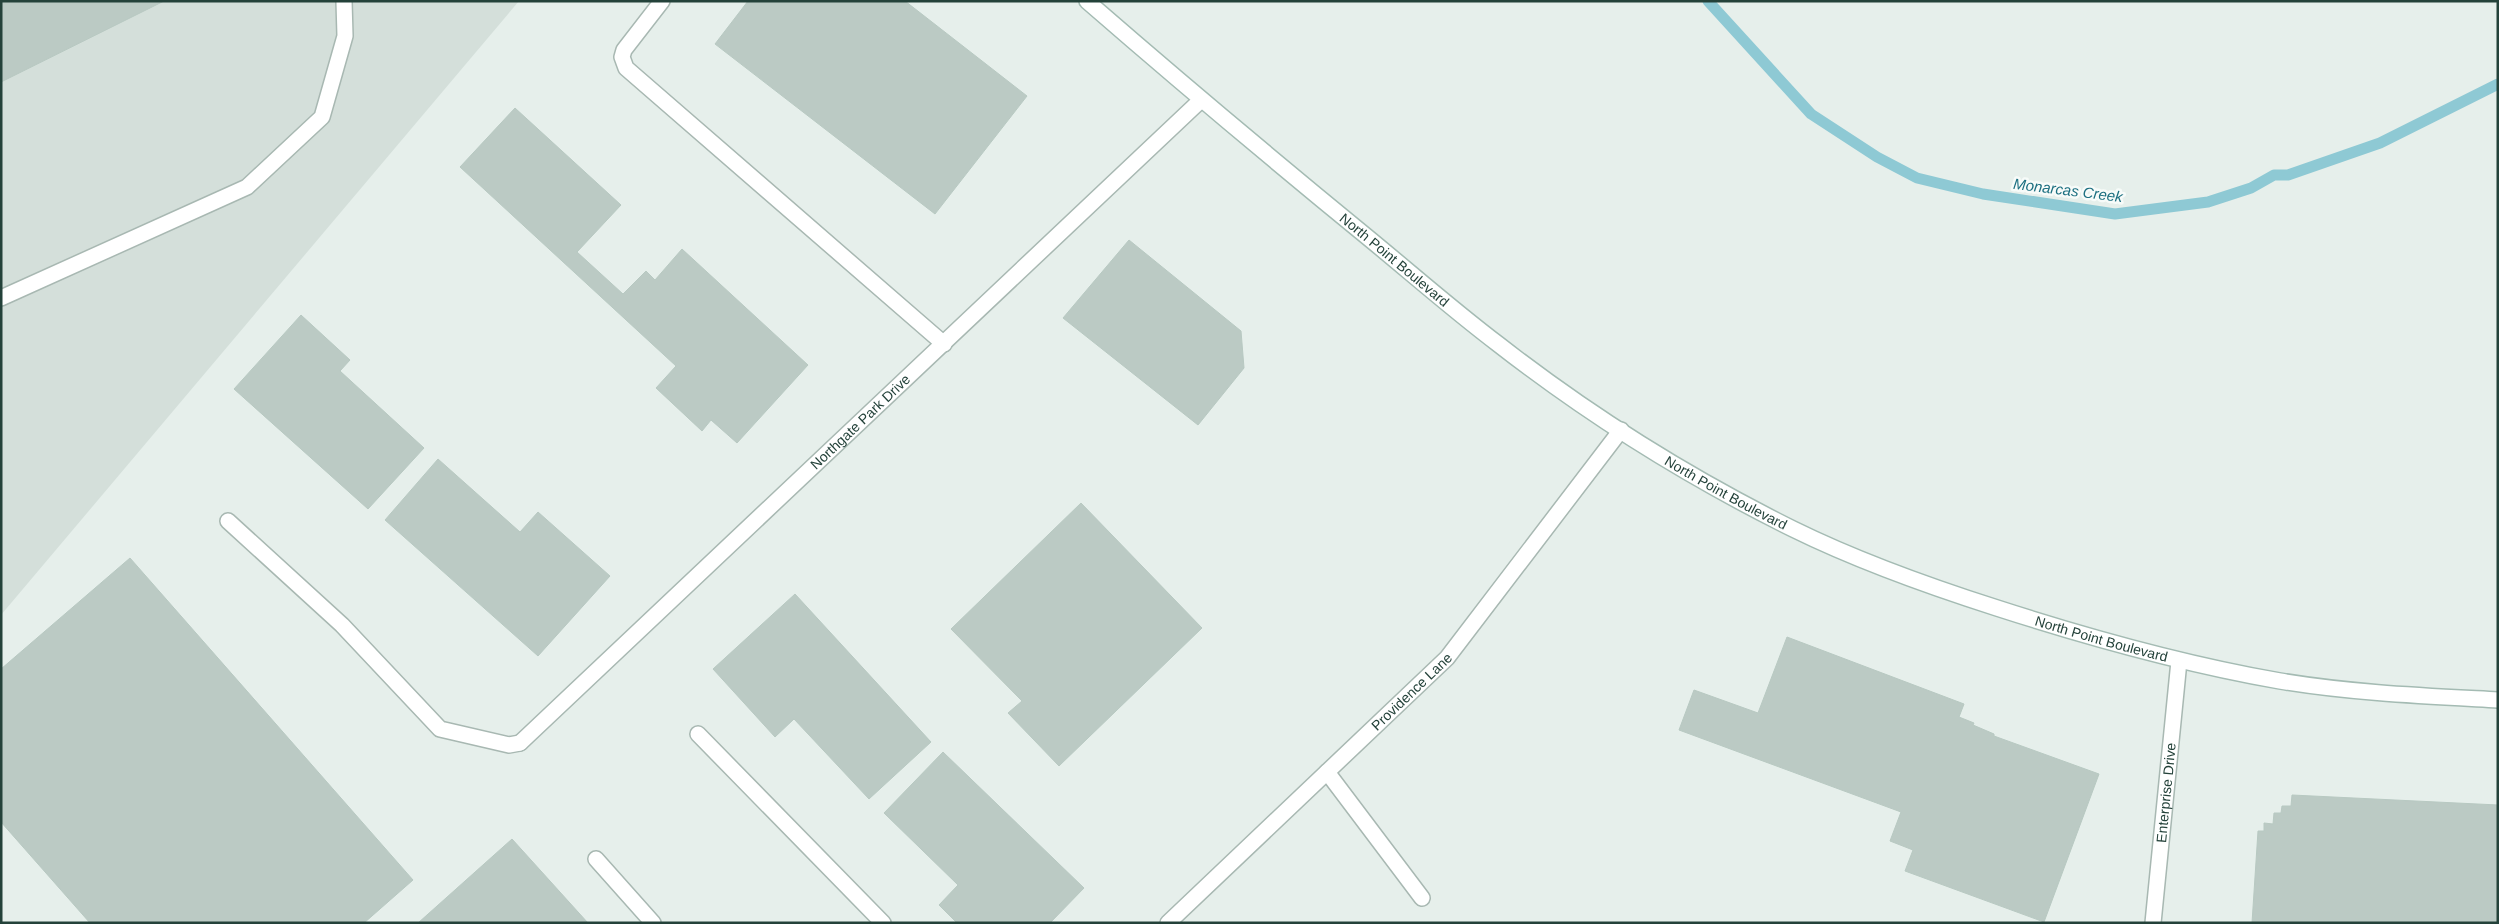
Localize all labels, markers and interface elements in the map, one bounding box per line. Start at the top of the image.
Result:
water label: Monarcas Creek [2012,175,2125,205]
street label: North Point Boulevard [1337,210,1452,310]
street label: Northgate Park Drive [807,371,914,472]
street label: North Point Boulevard [1662,453,1790,533]
street label: North Point Boulevard [2033,613,2169,665]
street label: Providence Lane [1368,649,1455,734]
street label: Enterprise Drive [2153,742,2179,843]

